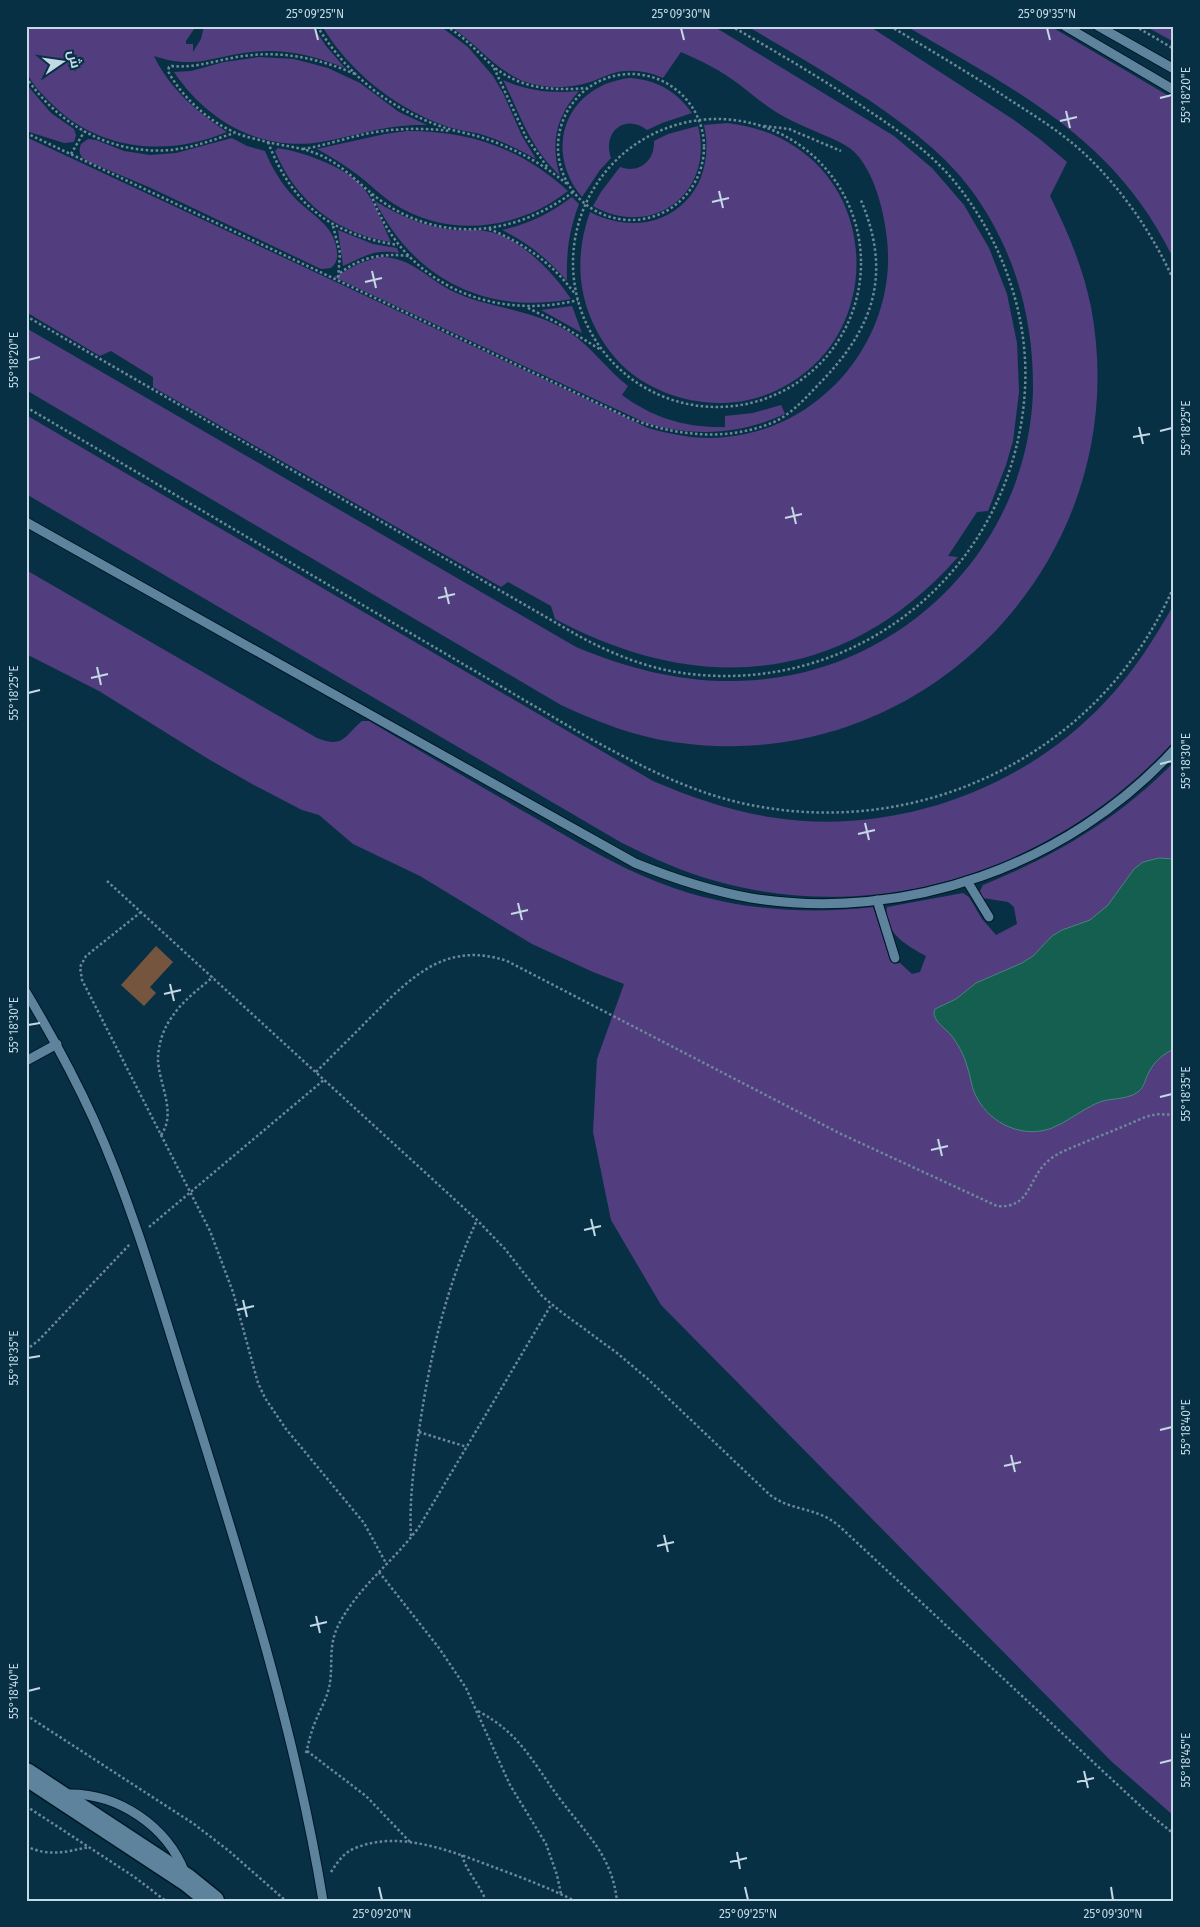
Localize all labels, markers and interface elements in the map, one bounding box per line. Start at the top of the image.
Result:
text: 25°09'25"N [286,7,344,21]
text: 25°09'30"N [651,7,711,21]
text: 25°09'35"N [1018,7,1076,21]
north arrow [38,38,88,88]
text: ش [64,49,84,70]
text: 55°18'20"E [1179,67,1193,123]
text: 55°18'20"E [7,332,21,388]
text: 55°18'25"E [1179,400,1193,456]
text: 55°18'25"E [7,665,21,721]
text: 55°18'30"E [1179,733,1193,789]
text: 55°18'30"E [7,997,21,1053]
text: 55°18'35"E [1179,1066,1193,1122]
text: 55°18'35"E [7,1330,21,1386]
text: 55°18'40"E [1179,1399,1193,1455]
text: 55°18'40"E [7,1663,21,1719]
text: 55°18'45"E [1179,1732,1193,1788]
text: 25°09'20"N [352,1907,412,1921]
text: 25°09'25"N [719,1907,777,1921]
text: 25°09'30"N [1083,1907,1143,1921]

